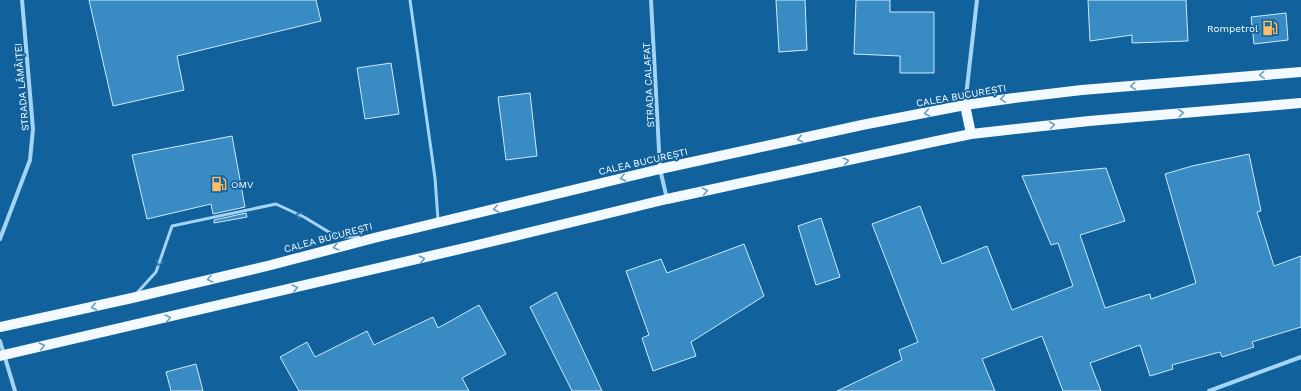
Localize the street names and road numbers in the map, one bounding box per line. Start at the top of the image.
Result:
street label: STRADA CALAFAT [641,42,656,128]
street label: STRADA LĂMÂIȚEI [12,43,32,131]
street label: CALEA BUCUREȘTI [915,82,1007,109]
street label: CALEA BUCUREȘTI [597,146,689,177]
street label: CALEA BUCUREȘTI [283,220,374,255]

